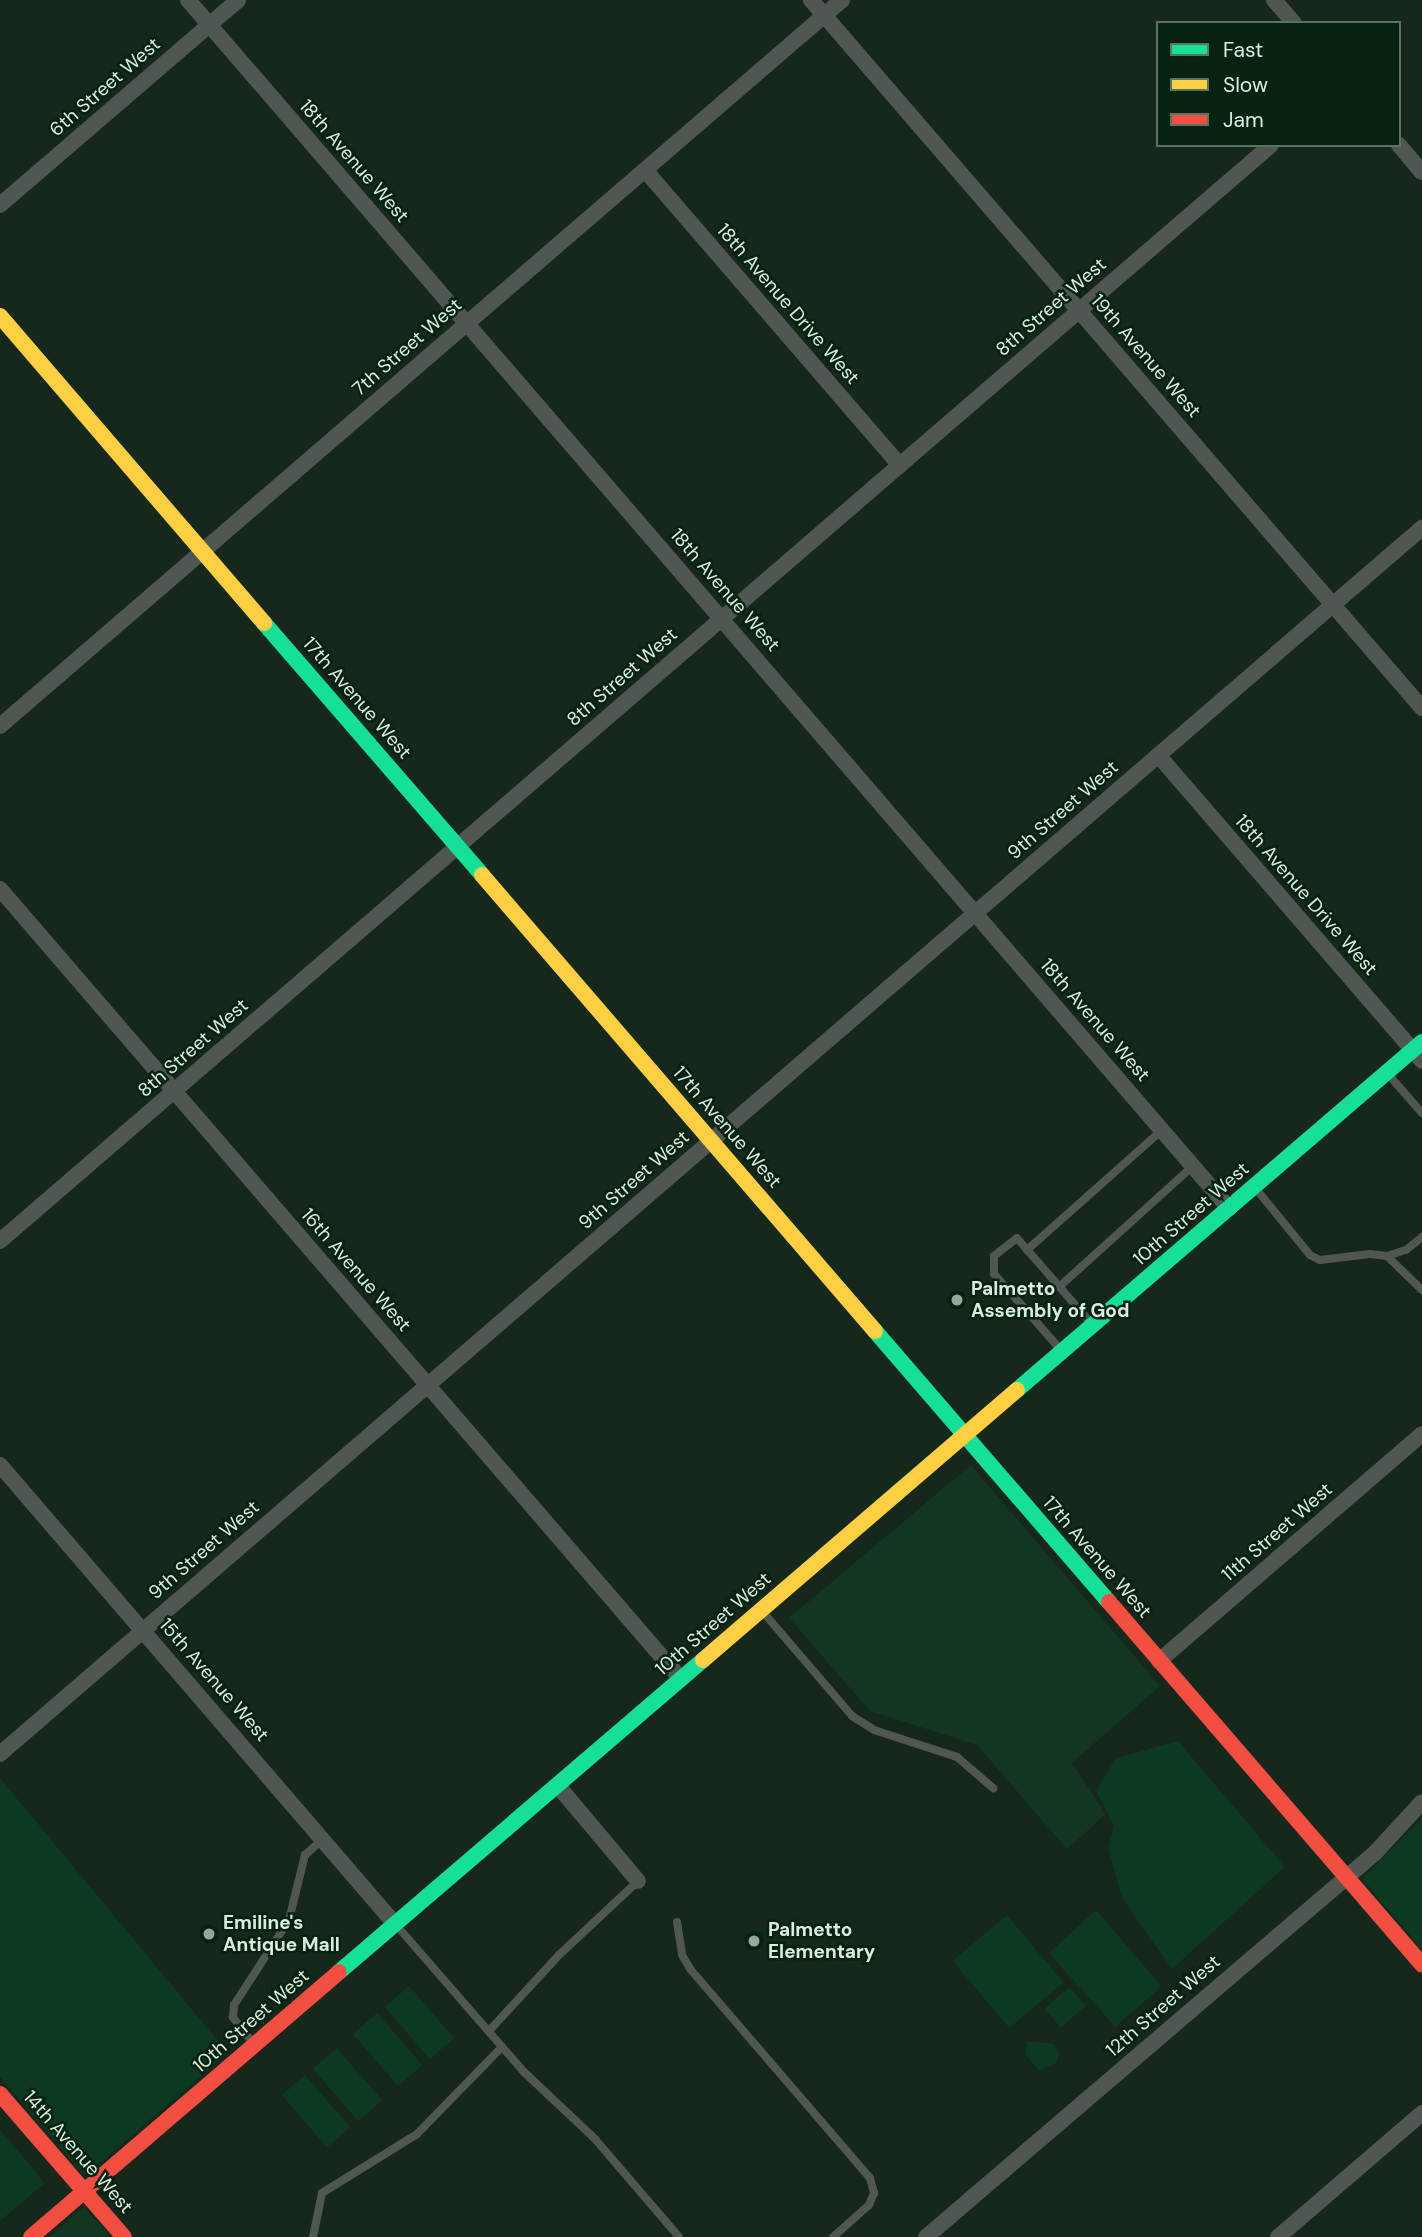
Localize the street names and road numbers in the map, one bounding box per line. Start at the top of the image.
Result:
street label: 6th Street West [45,33,165,141]
street label: 18th Avenue West [294,95,414,227]
street label: 18th Avenue Drive West [712,219,864,389]
street label: 8th Street West [991,253,1111,361]
street label: 19th Avenue West [1086,290,1206,422]
street label: 7th Street West [348,293,466,401]
street label: 18th Avenue West [665,524,785,656]
street label: 8th Street West [562,623,682,731]
street label: 17th Avenue West [298,632,416,764]
street label: 9th Street West [1003,756,1123,864]
street label: 18th Avenue Drive West [1230,810,1382,980]
street label: 18th Avenue West [1035,954,1155,1086]
street label: 8th Street West [133,994,253,1102]
street label: 17th Avenue West [668,1061,786,1193]
street label: 9th Street West [574,1126,694,1234]
street label: 10th Street West [1128,1157,1254,1271]
street label: 16th Avenue West [296,1204,416,1336]
street label: 11th Street West [1217,1478,1337,1586]
street label: 17th Avenue West [1038,1491,1156,1623]
street label: 9th Street West [144,1496,264,1604]
street label: 10th Street West [650,1567,776,1681]
street label: 15th Avenue West [154,1614,274,1746]
street label: 12th Street West [1101,1950,1225,2062]
street label: 10th Street West [188,1964,314,2078]
street label: 14th Avenue West [18,2086,138,2218]

